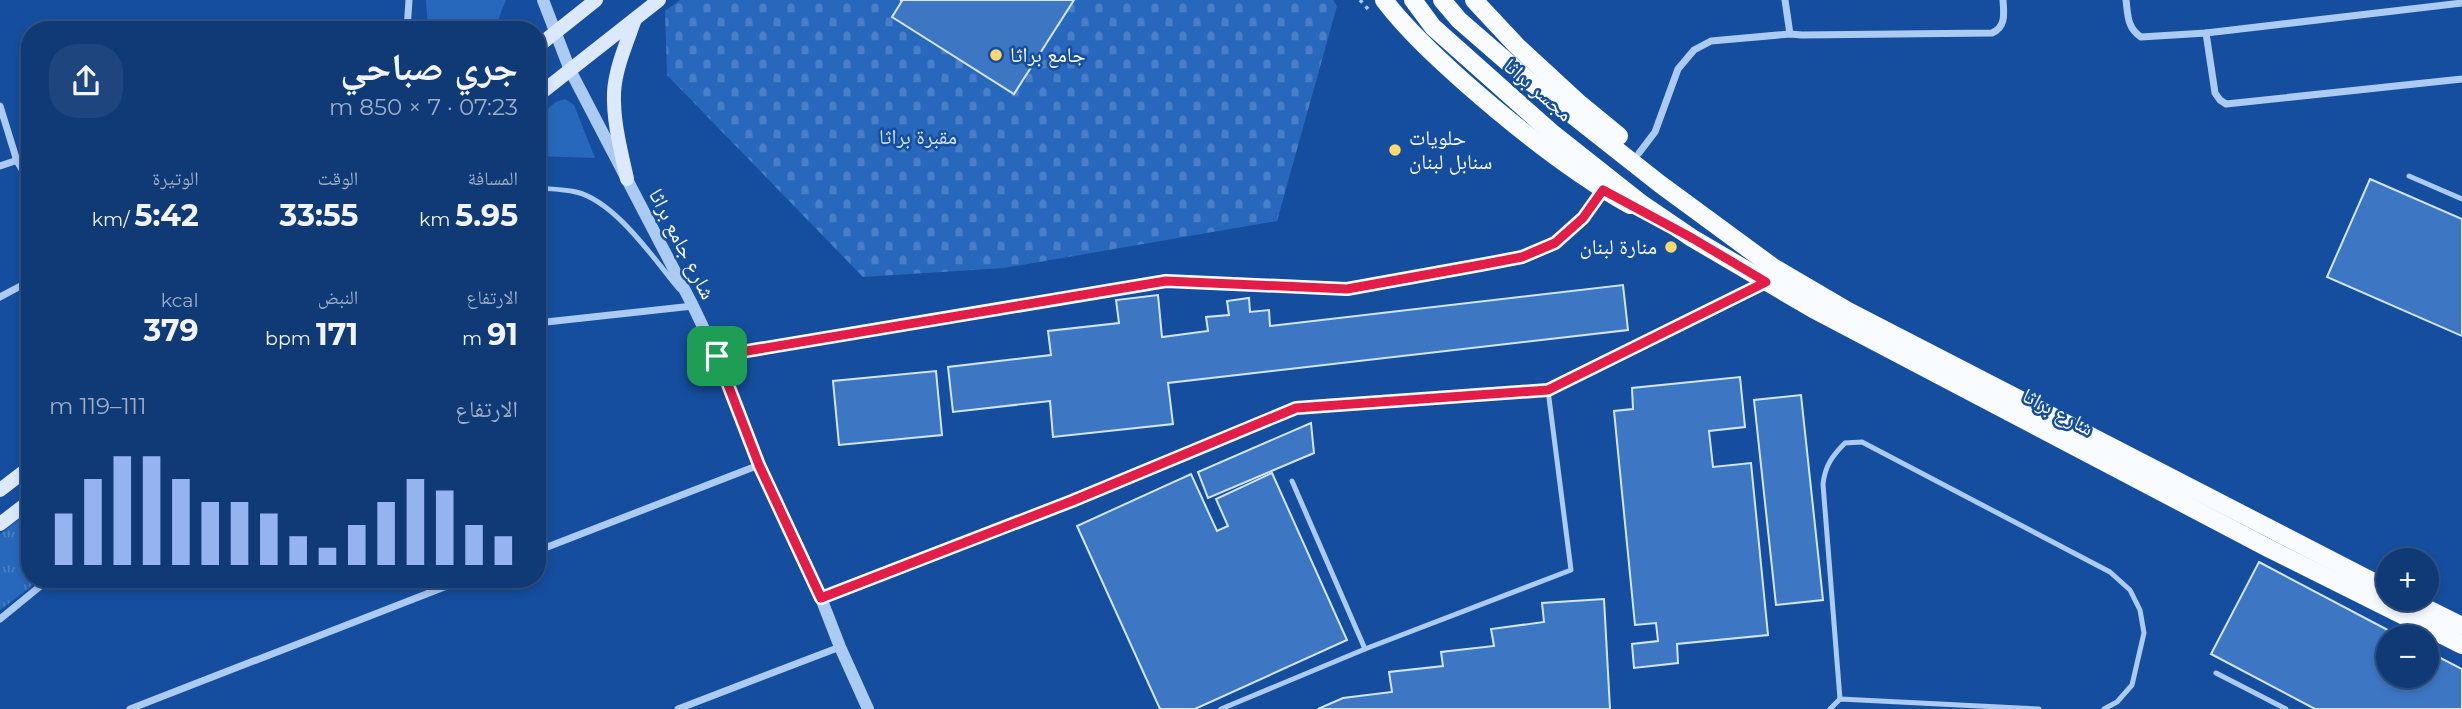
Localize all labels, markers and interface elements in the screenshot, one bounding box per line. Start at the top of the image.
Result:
place label: جامع براثا [1010,42,1086,68]
text: جري صباحي [340,43,518,90]
button: share [49,44,123,118]
marker: جامع براثا [988,47,1004,63]
street label: مجسر براثا [1499,53,1578,126]
text: 07:23 · 7 × 850 m [329,93,518,121]
park label: مقبرة براثا [879,124,957,149]
place label: حلويات سنابل لبنان [1409,125,1492,175]
marker: حلويات سنابل لبنان [1387,142,1403,158]
text: الوتيرة [152,167,199,190]
text: الوقت [317,167,358,190]
text: المسافة [468,167,518,190]
street label: شارع جامع براثا [643,184,721,304]
text: 5:42 [135,197,199,234]
text: 33:55 [280,197,358,234]
text: 5.95 [455,197,518,234]
text: /km [92,208,135,231]
text: km [419,208,455,231]
place label: منارة لبنان [1579,234,1657,259]
marker: منارة لبنان [1663,239,1679,255]
text: النبض [318,286,358,309]
text: الارتفاع [466,286,518,309]
text: kcal [161,289,199,312]
text: 379 [143,312,199,349]
text: 171 [316,316,358,353]
text: 91 [487,316,518,353]
pin [687,326,747,386]
text: bpm [265,327,316,350]
text: m [462,327,487,350]
icon: arrive [698,337,736,375]
street label: شارع براثا [2018,382,2098,442]
text: 111–119 m [49,392,146,420]
text: الارتفاع [455,395,518,423]
map controls [2376,548,2439,688]
button: + [2376,548,2439,611]
button: − [2376,625,2439,688]

